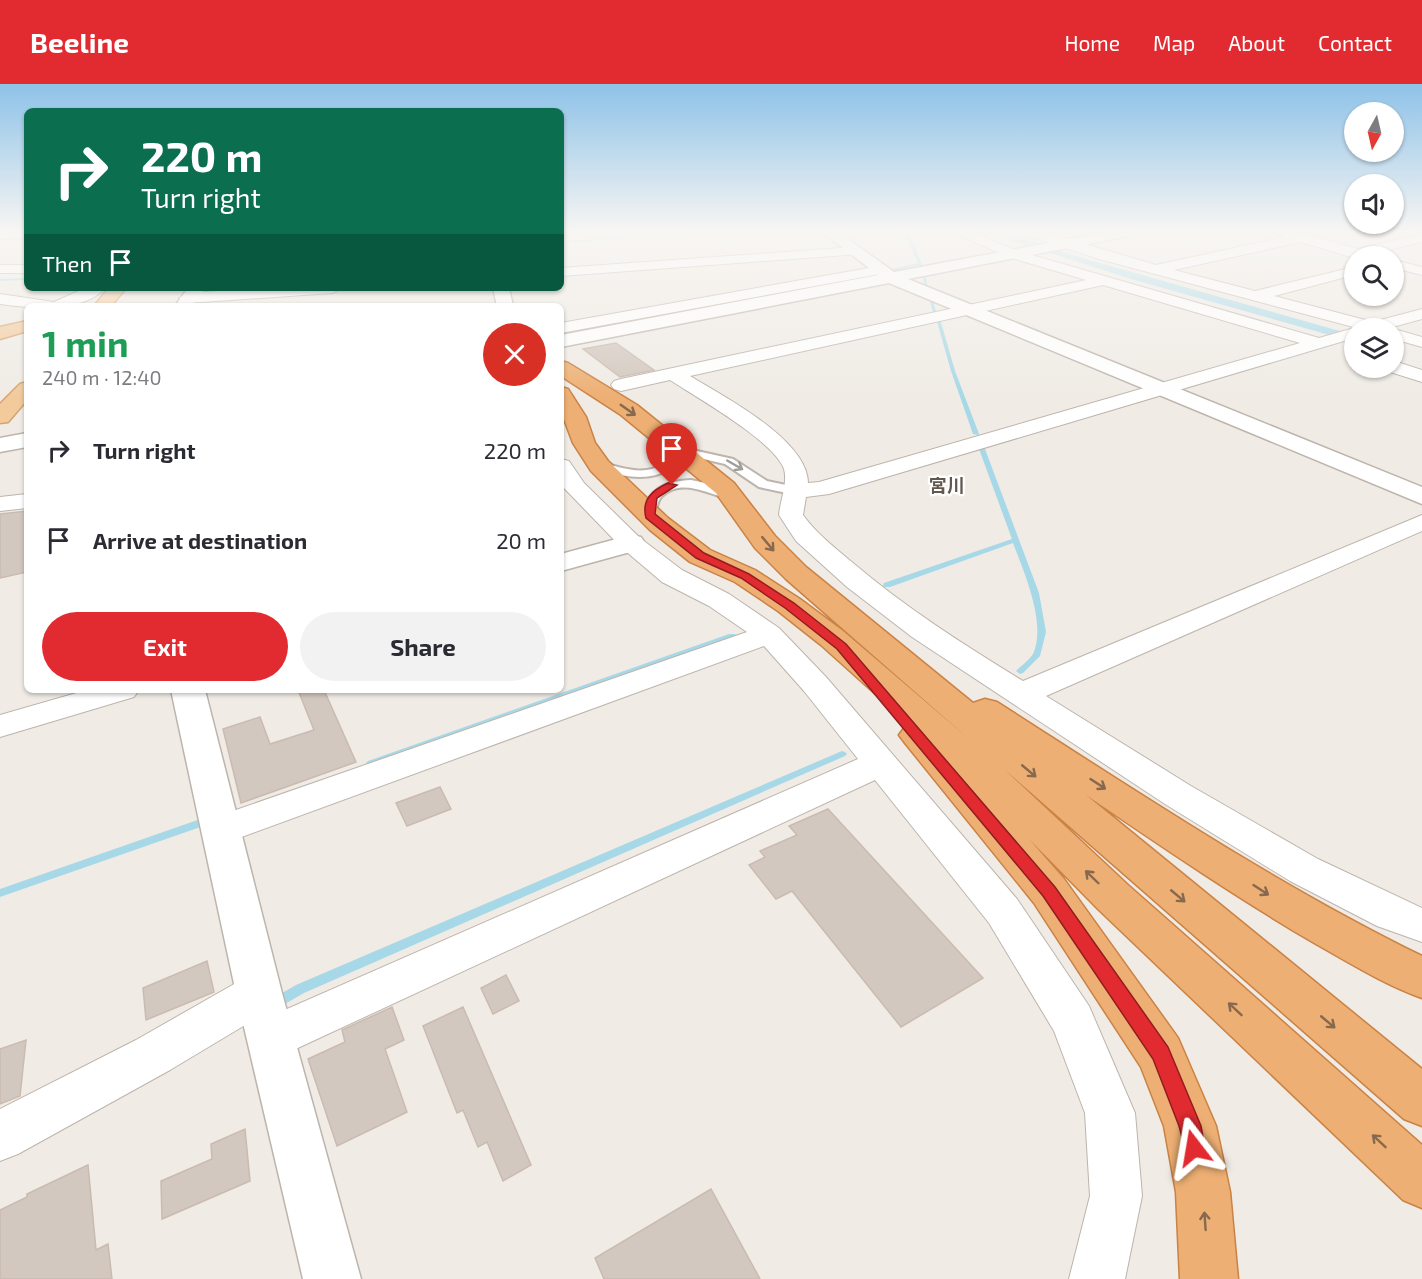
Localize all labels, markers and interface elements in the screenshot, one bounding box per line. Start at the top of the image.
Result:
text: Beeline [30,25,129,59]
text: Home [1064,30,1120,55]
text: Map [1153,30,1195,55]
text: About [1228,30,1285,55]
text: Contact [1318,30,1392,55]
north arrow [1344,102,1404,162]
map controls [1344,102,1404,378]
text: 220 m [141,130,262,180]
icon: right [42,132,120,210]
button: sound [1344,174,1404,234]
text: Turn right [141,181,261,213]
icon: arrive [104,246,137,279]
button: search [1344,246,1404,306]
text: Then [42,250,92,276]
button: layers [1344,318,1404,378]
text: 1 min [42,321,129,364]
button: close [483,323,546,386]
text: 240 m · 12:40 [42,365,162,389]
one-way arrow [619,404,635,416]
pin [646,423,697,485]
icon: arrive [655,432,688,465]
icon: right [42,434,75,467]
text: Turn right [93,437,195,463]
text: 220 m [484,437,546,463]
one-way arrow [726,459,743,471]
district label: 宮川 [929,474,965,496]
icon: arrive [42,524,75,557]
text: Arrive at destination [93,527,307,553]
text: 20 m [496,527,546,553]
one-way arrow [761,536,775,551]
button: Exit [42,612,288,681]
button: Share [300,612,546,681]
one-way arrow [1021,764,1037,777]
one-way arrow [1089,778,1106,790]
one-way arrow [1085,870,1100,884]
one-way arrow [1253,884,1269,896]
one-way arrow [1170,889,1185,903]
one-way arrow [1228,1002,1243,1016]
one-way arrow [1319,1015,1335,1028]
position arrow [1162,1116,1226,1180]
one-way arrow [1372,1134,1387,1148]
one-way arrow [1199,1211,1210,1231]

